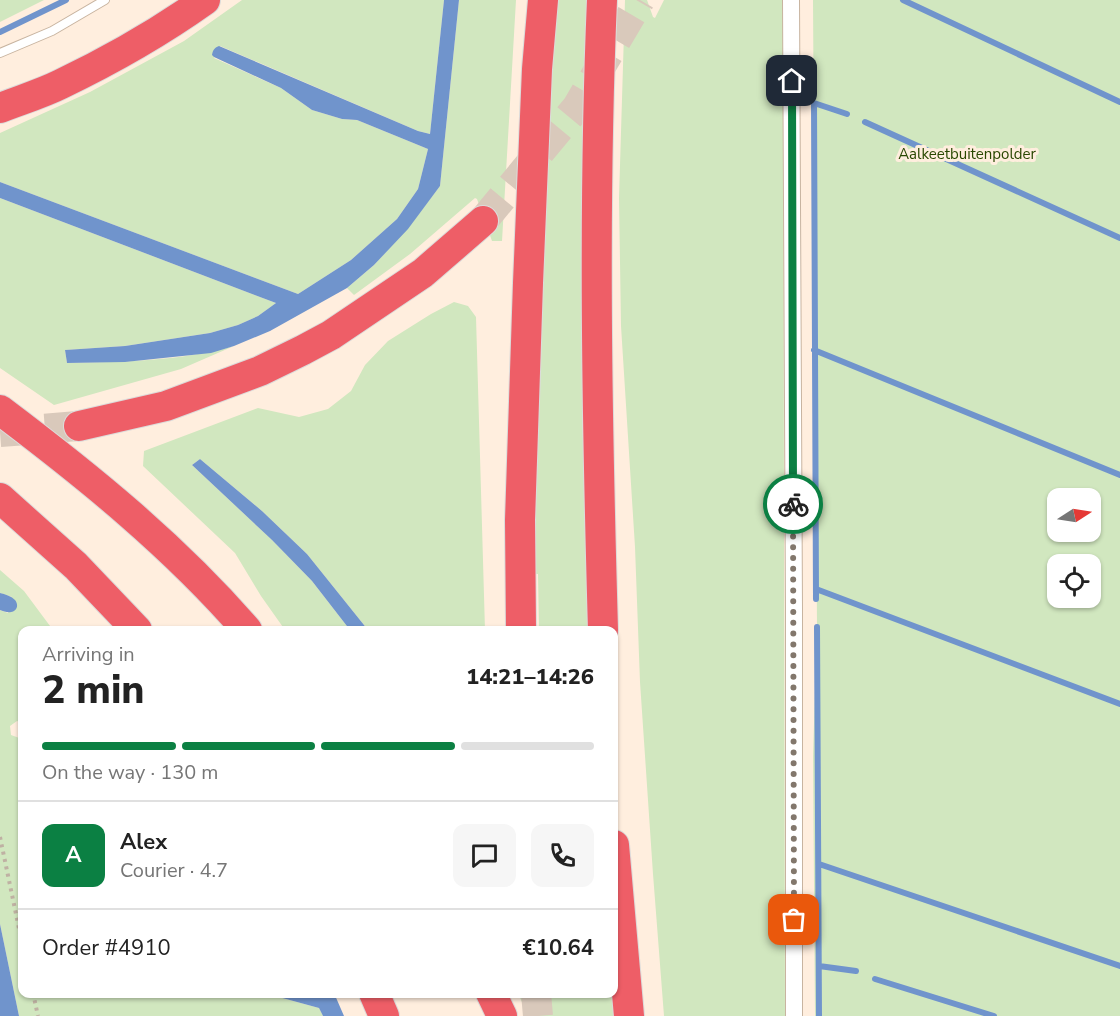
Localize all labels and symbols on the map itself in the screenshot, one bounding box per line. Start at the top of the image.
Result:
pin [766,55,817,106]
park label: Aalkeetbuitenpolder [898,144,1036,164]
courier [763,474,823,534]
north arrow [1047,488,1101,542]
pin [768,894,819,945]

